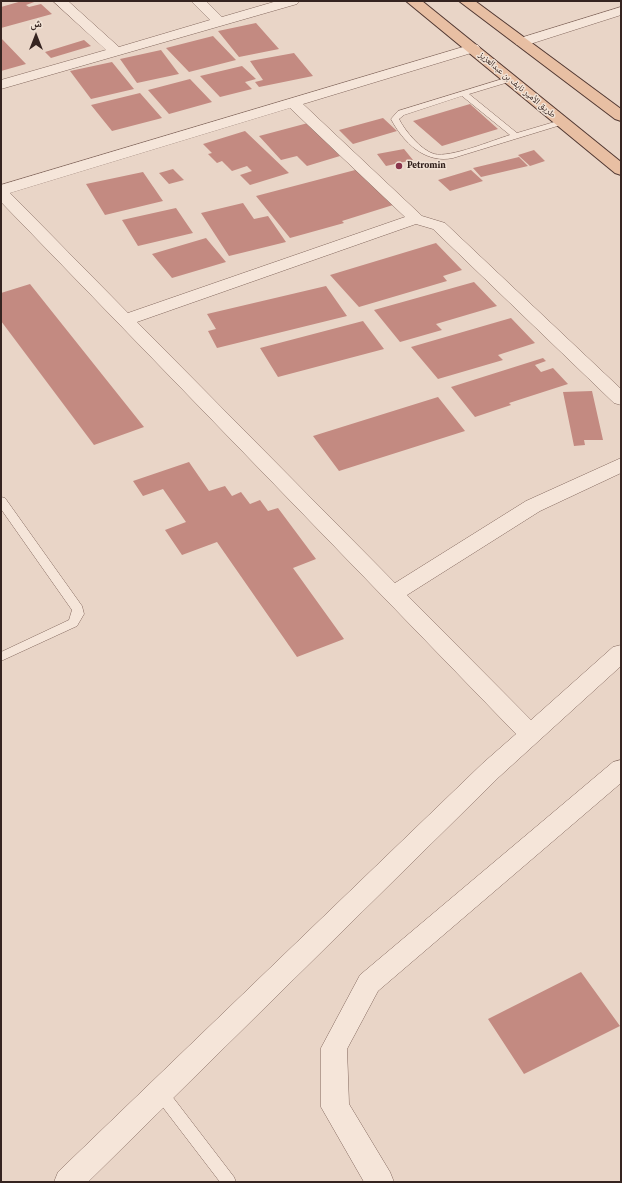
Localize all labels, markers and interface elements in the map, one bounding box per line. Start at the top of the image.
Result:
north arrow [16,16,56,56]
text: ش [30,16,42,31]
street label: طريق الأمير نايف بن عبدالعزيز [476,50,558,120]
marker: Petromin [394,161,404,171]
place label: Petromin [407,161,446,171]

